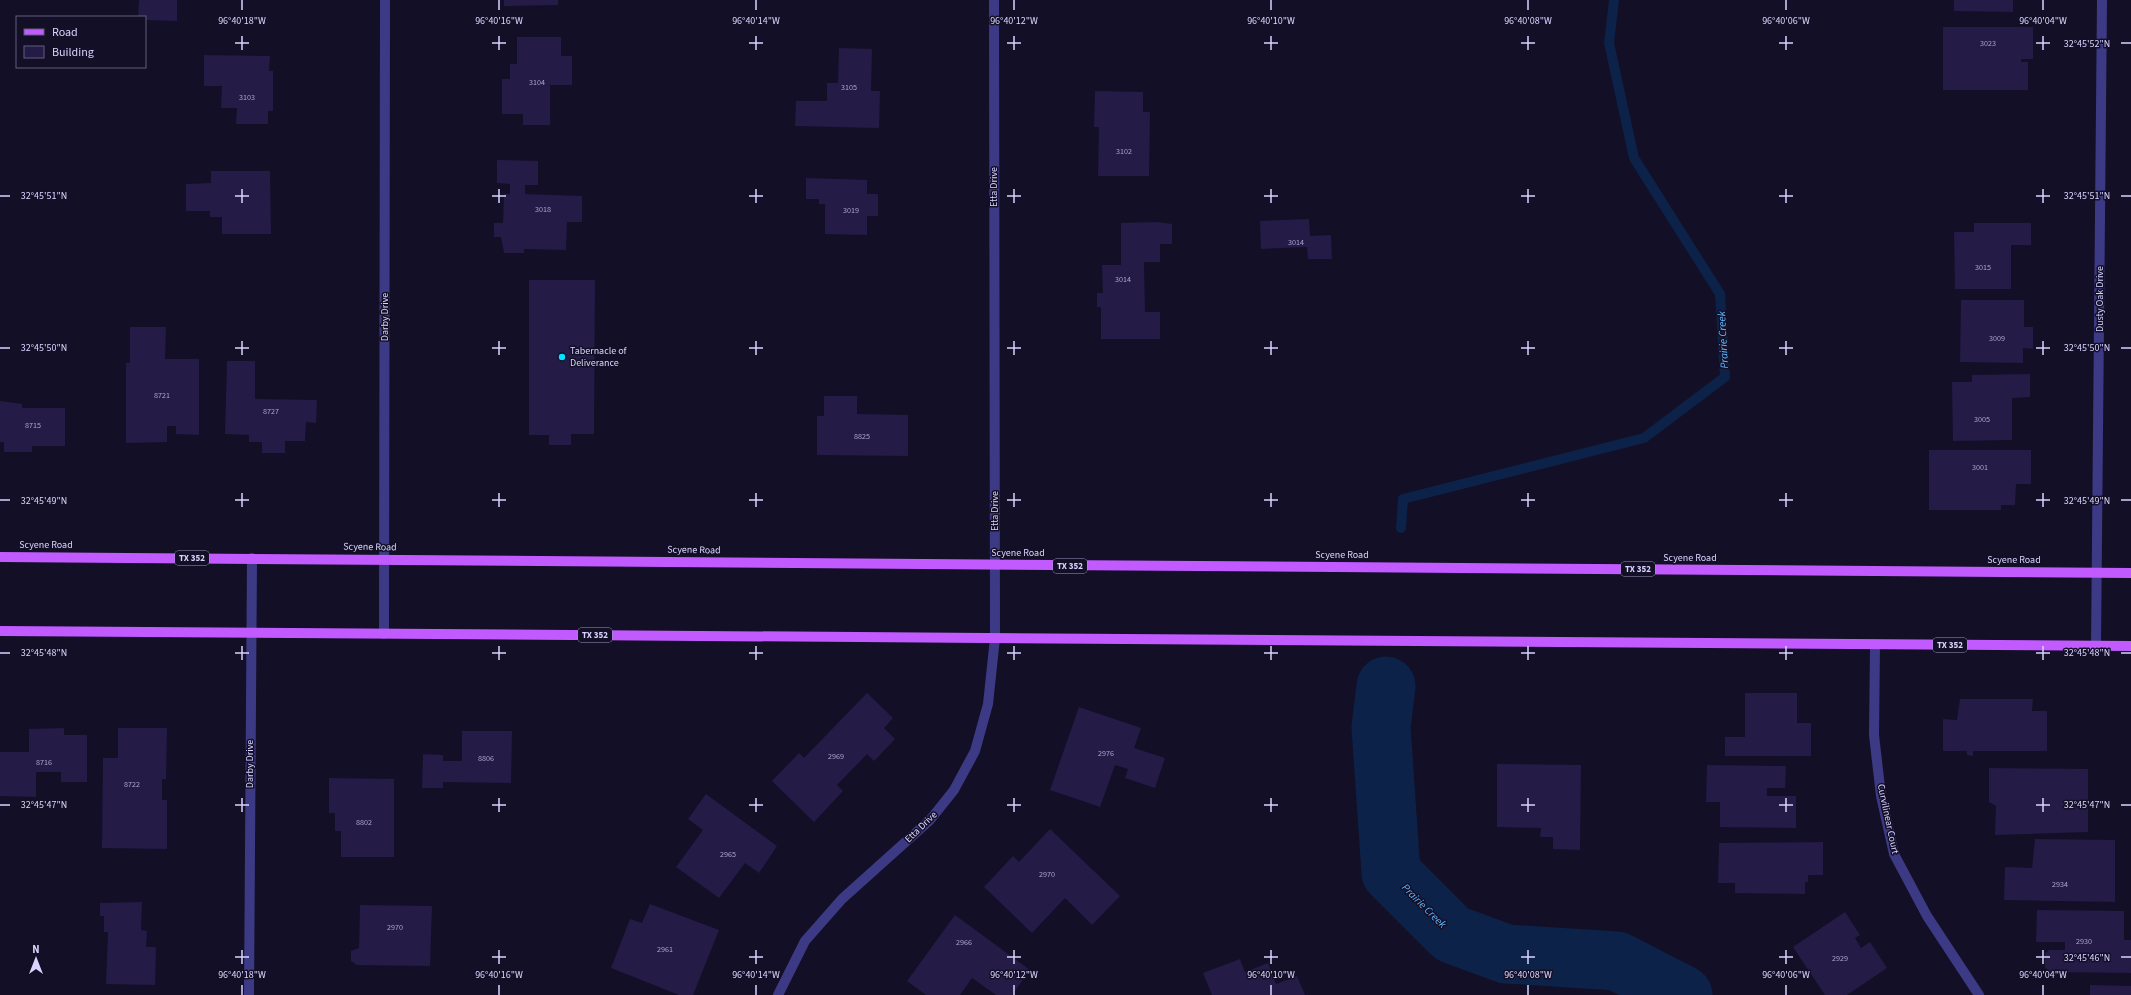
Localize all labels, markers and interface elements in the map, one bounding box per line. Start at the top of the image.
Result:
text: 96°40'18"W [218,14,266,28]
text: 96°40'16"W [475,14,523,28]
text: 96°40'14"W [732,14,780,28]
text: 96°40'12"W [990,14,1038,28]
text: 96°40'10"W [1247,14,1295,28]
text: 96°40'08"W [1504,14,1552,28]
text: 96°40'06"W [1762,14,1810,28]
text: 96°40'04"W [2019,14,2067,28]
legend [16,16,146,68]
text: Road [52,24,78,41]
text: 32°45'52"N [2064,37,2110,51]
house number: 3023 [1980,38,1996,49]
text: Building [52,44,94,61]
house number: 3104 [529,77,545,88]
house number: 3105 [841,82,857,93]
house number: 3103 [239,92,255,103]
house number: 3102 [1116,146,1132,157]
street label: Etta Drive [987,167,1001,207]
text: 32°45'51"N [21,189,67,203]
text: 32°45'51"N [2064,189,2110,203]
house number: 3018 [535,204,551,215]
house number: 3019 [843,205,859,216]
house number: 3014 [1288,237,1304,248]
house number: 3015 [1975,262,1991,273]
street label: Dusty Oak Drive [2093,266,2107,332]
house number: 3014 [1115,274,1131,285]
street label: Darby Drive [378,293,392,341]
water label: Prairie Creek [1714,310,1732,369]
house number: 3009 [1989,333,2005,344]
text: 32°45'50"N [21,341,67,355]
text: 32°45'50"N [2064,341,2110,355]
place label: Tabernacle of Deliverance [570,344,628,370]
marker: Tabernacle of Deliverance [557,352,567,362]
house number: 8721 [154,390,170,401]
house number: 8727 [263,406,279,417]
house number: 3005 [1974,414,1990,425]
house number: 8715 [25,420,41,431]
house number: 8825 [854,431,870,442]
house number: 3001 [1972,462,1988,473]
street label: Etta Drive [988,491,1002,531]
text: 32°45'49"N [21,494,67,508]
text: 32°45'49"N [2064,494,2110,508]
street label: Scyene Road [19,538,73,552]
street label: Scyene Road [343,540,397,554]
street label: Scyene Road [667,543,721,557]
street label: Scyene Road [991,546,1045,560]
street label: Scyene Road [1315,548,1369,562]
road number: TX 352 [175,551,209,565]
street label: Scyene Road [1663,551,1717,565]
street label: Scyene Road [1987,553,2041,567]
road number: TX 352 [1053,559,1087,573]
road number: TX 352 [1621,562,1655,576]
road number: TX 352 [578,628,612,642]
road number: TX 352 [1933,638,1967,652]
text: 32°45'48"N [21,646,67,660]
text: 32°45'48"N [2064,646,2110,660]
street label: Darby Drive [243,740,257,788]
house number: 2976 [1098,748,1114,759]
house number: 2969 [828,751,844,762]
house number: 8806 [478,753,494,764]
house number: 8716 [36,757,52,768]
house number: 8722 [124,779,140,790]
street label: Curvilinear Court [1874,783,1902,856]
text: 32°45'47"N [21,798,67,812]
text: 32°45'47"N [2064,798,2110,812]
street label: Etta Drive [902,808,940,846]
house number: 8802 [356,817,372,828]
house number: 2965 [720,849,736,860]
house number: 2970 [1039,869,1055,880]
house number: 2934 [2052,879,2068,890]
water label: Prairie Creek [1398,880,1450,932]
house number: 2970 [387,922,403,933]
house number: 2930 [2076,936,2092,947]
house number: 2966 [956,937,972,948]
north arrow [16,939,56,979]
text: N [32,942,40,957]
house number: 2961 [657,944,673,955]
text: 32°45'46"N [2064,951,2110,965]
house number: 2929 [1832,953,1848,964]
text: 96°40'18"W [218,968,266,982]
text: 96°40'16"W [475,968,523,982]
text: 96°40'14"W [732,968,780,982]
text: 96°40'12"W [990,968,1038,982]
text: 96°40'10"W [1247,968,1295,982]
text: 96°40'08"W [1504,968,1552,982]
text: 96°40'06"W [1762,968,1810,982]
text: 96°40'04"W [2019,968,2067,982]

